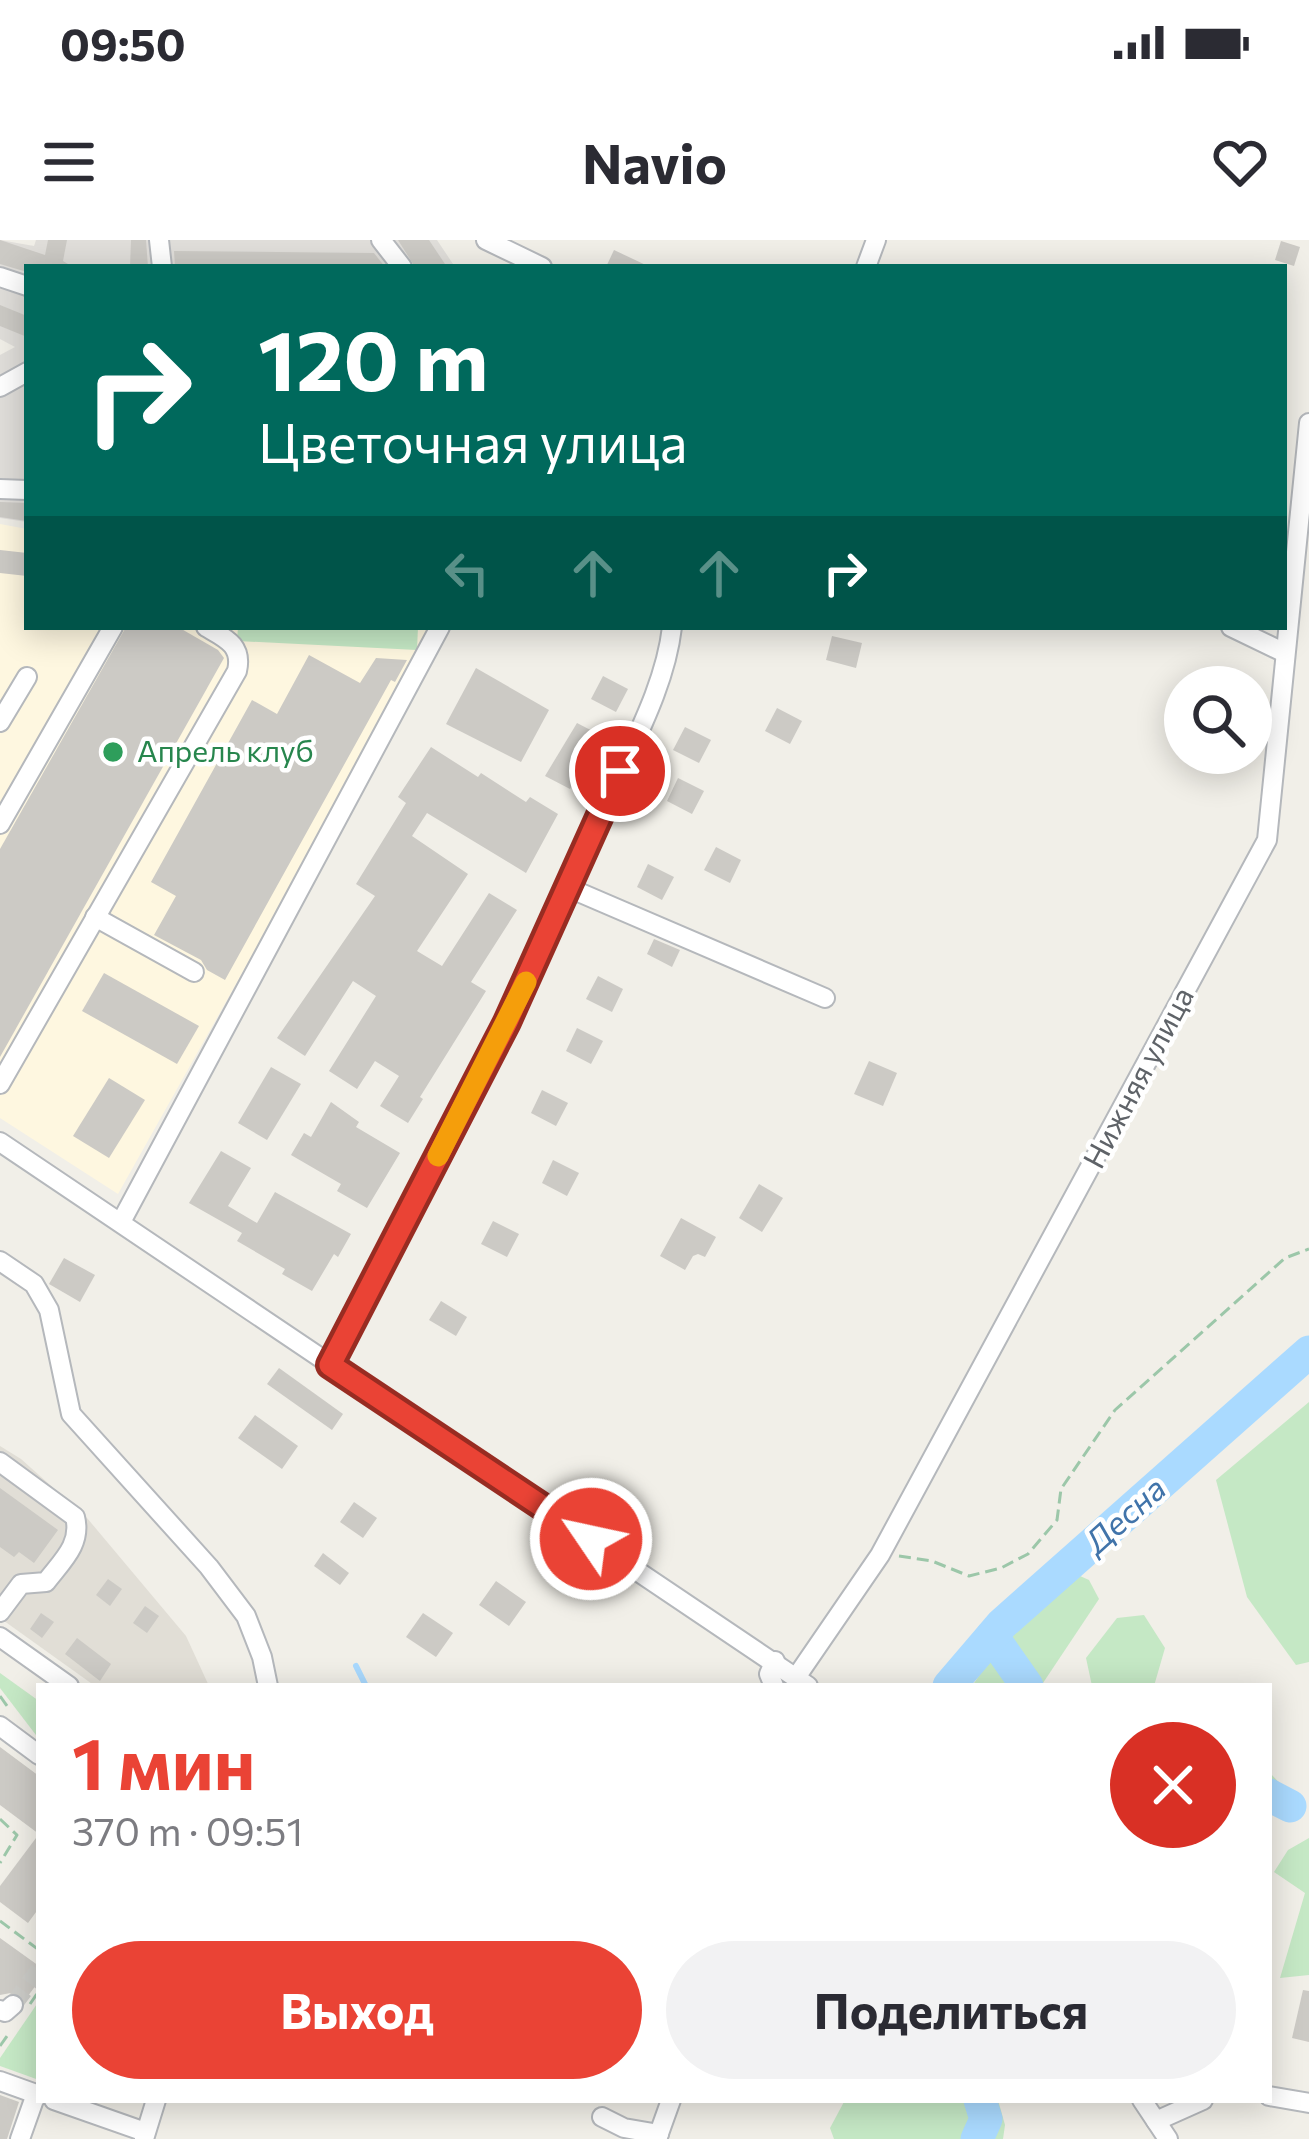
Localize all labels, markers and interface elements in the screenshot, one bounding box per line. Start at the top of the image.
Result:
text: 09:50 [60,15,186,70]
icon: menu [36,129,102,195]
text: Navio [582,129,727,195]
icon: heart [1207,129,1273,195]
text: 120 m [258,306,488,408]
icon: right [60,312,216,468]
text: Цветочная улица [258,408,688,474]
icon: left [434,540,500,606]
icon: ahead [560,540,626,606]
icon: ahead [686,540,752,606]
icon: right [812,540,878,606]
map controls [1164,666,1272,774]
button: search [1164,666,1272,774]
pin [569,720,671,822]
place label: Апрель клуб [137,731,314,768]
icon: arrive [587,738,653,804]
marker: Апрель клуб [100,739,126,765]
street label: Нижняя улица [1074,980,1200,1174]
water label: Десна [1073,1467,1173,1563]
position arrow [528,1476,654,1602]
text: 1 мин [72,1717,255,1805]
button: close [1110,1722,1236,1848]
text: 370 m · 09:51 [72,1806,303,1854]
button: Выход [72,1941,642,2079]
button: Поделиться [666,1941,1236,2079]

